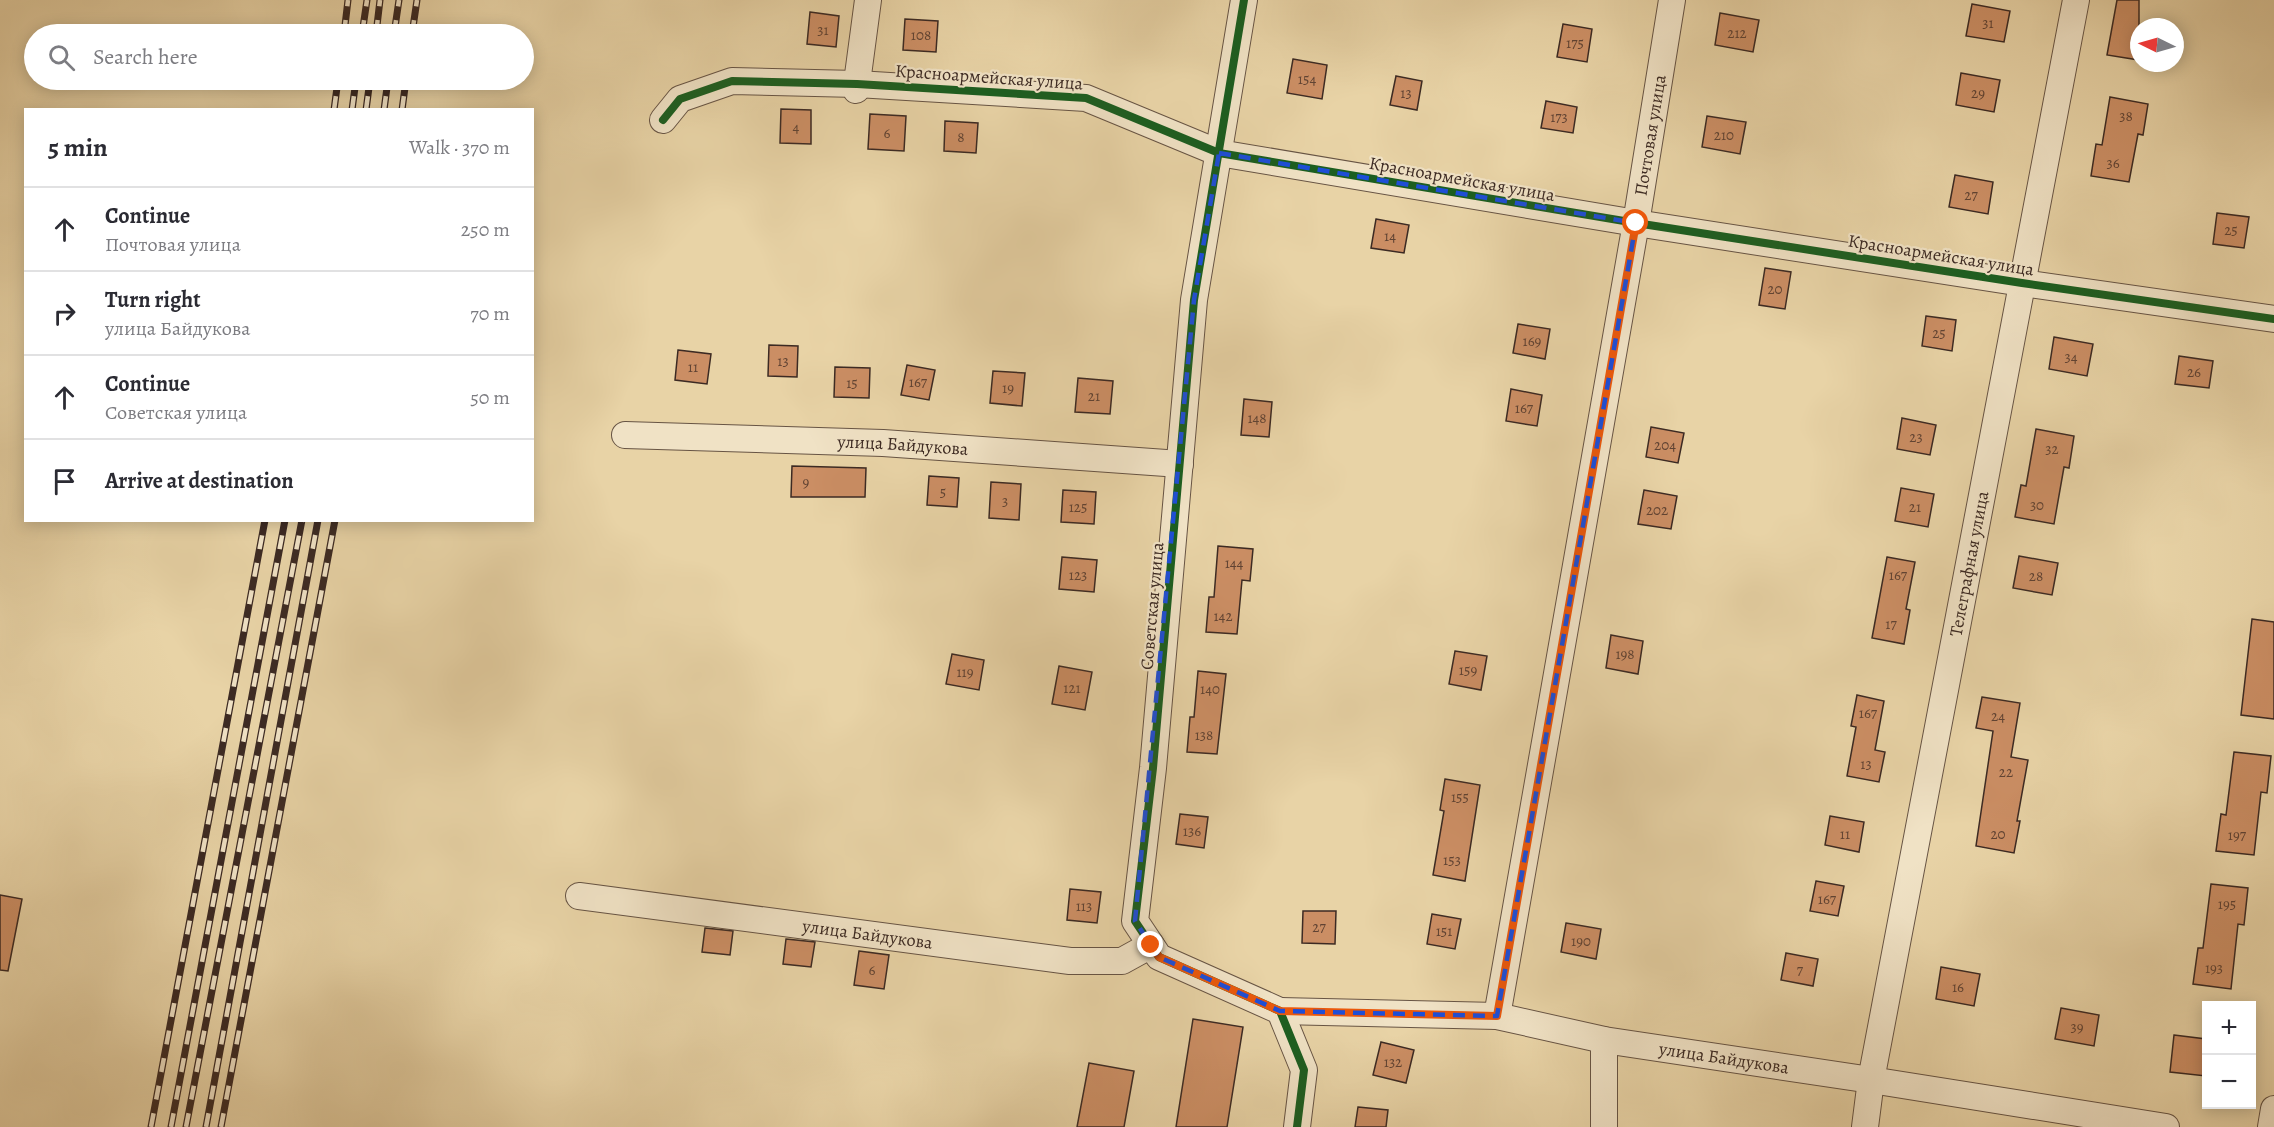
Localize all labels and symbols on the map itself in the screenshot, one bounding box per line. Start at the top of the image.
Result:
house number: 31 [1982,13,1994,33]
north arrow [2130,18,2184,72]
house number: 31 [817,20,829,40]
house number: 212 [1727,23,1747,43]
house number: 108 [911,25,931,45]
house number: 175 [1566,33,1584,53]
street label: Красноармейская улица [894,58,1084,96]
house number: 154 [1298,69,1316,89]
street label: Почтовая улица [1629,72,1672,198]
house number: 13 [1400,83,1412,103]
house number: 29 [1971,83,1985,103]
house number: 38 [2119,106,2133,126]
house number: 173 [1550,107,1568,127]
house number: 4 [793,117,800,137]
house number: 6 [884,123,891,143]
house number: 210 [1714,125,1734,145]
house number: 8 [957,127,965,147]
street label: Красноармейская улица [1367,151,1557,207]
house number: 36 [2106,153,2120,173]
house number: 27 [1964,185,1978,205]
route start [1622,209,1648,235]
house number: 25 [2224,220,2238,240]
house number: 14 [1384,226,1396,246]
street label: Красноармейская улица [1846,228,2036,282]
house number: 20 [1767,279,1783,299]
house number: 25 [1932,323,1946,343]
house number: 169 [1523,331,1542,351]
house number: 34 [2064,347,2078,367]
house number: 13 [777,351,789,371]
house number: 11 [688,357,698,377]
house number: 26 [2187,362,2201,382]
house number: 167 [909,372,928,392]
house number: 15 [846,373,858,393]
house number: 19 [1002,378,1014,398]
house number: 21 [1088,386,1100,406]
house number: 167 [1515,398,1534,418]
house number: 148 [1247,408,1267,428]
house number: 23 [1909,427,1923,447]
street label: улица Байдукова [836,430,970,461]
house number: 204 [1654,435,1676,455]
house number: 32 [2045,439,2059,459]
house number: 9 [803,472,810,492]
house number: 5 [940,482,946,502]
street label: Телеграфная улица [1943,488,1995,638]
house number: 3 [1002,491,1008,511]
house number: 30 [2030,495,2044,515]
house number: 125 [1069,497,1087,517]
house number: 21 [1909,497,1921,517]
house number: 202 [1646,500,1668,520]
street label: Советская улица [1134,540,1170,671]
house number: 144 [1225,553,1244,573]
house number: 123 [1069,565,1087,585]
house number: 167 [1889,565,1908,585]
house number: 28 [2029,566,2043,586]
house number: 142 [1213,606,1233,626]
house number: 17 [1885,614,1897,634]
house number: 198 [1615,644,1635,664]
house number: 159 [1459,660,1477,680]
house number: 119 [956,662,974,682]
house number: 121 [1063,678,1081,698]
house number: 140 [1200,679,1220,699]
house number: 167 [1859,703,1878,723]
house number: 24 [1991,706,2005,726]
house number: 138 [1195,725,1213,745]
house number: 13 [1860,754,1872,774]
house number: 22 [1999,762,2013,782]
house number: 155 [1451,787,1469,807]
house number: 136 [1183,821,1201,841]
house number: 11 [1840,824,1850,844]
house number: 20 [1990,824,2006,844]
house number: 197 [2228,825,2247,845]
house number: 153 [1443,850,1461,870]
house number: 167 [1818,889,1837,909]
house number: 195 [2218,894,2236,914]
house number: 113 [1076,896,1092,916]
street label: улица Байдукова [800,914,935,955]
house number: 27 [1312,917,1326,937]
house number: 151 [1436,921,1452,941]
route end [1137,931,1163,957]
house number: 190 [1571,931,1591,951]
house number: 193 [2205,958,2223,978]
house number: 6 [869,960,876,980]
house number: 7 [1797,960,1804,980]
house number: 16 [1952,977,1964,997]
house number: 39 [2070,1017,2084,1037]
street label: улица Байдукова [1656,1036,1791,1080]
house number: 132 [1384,1052,1402,1072]

